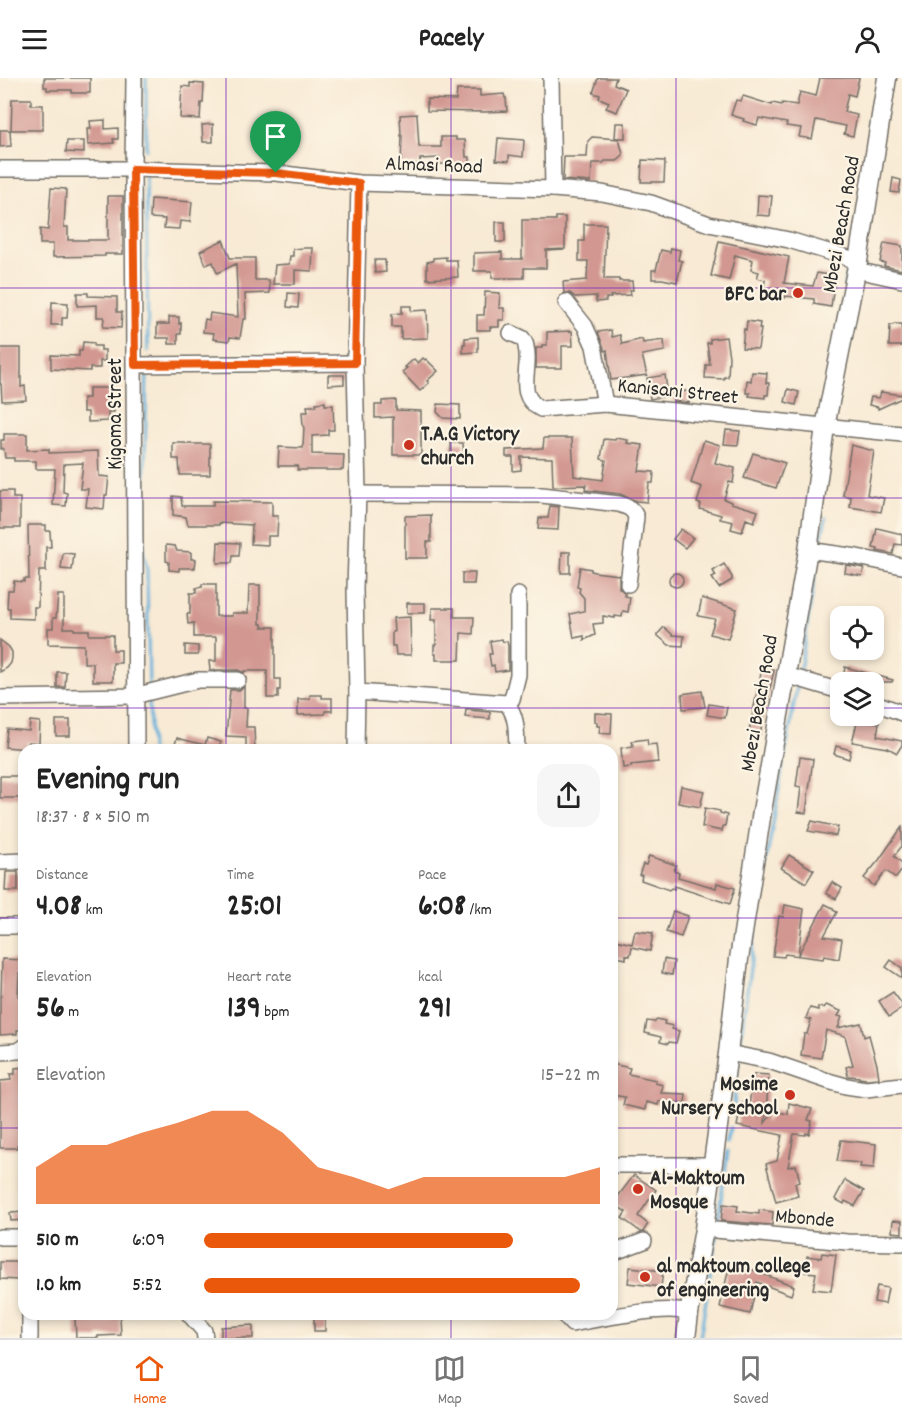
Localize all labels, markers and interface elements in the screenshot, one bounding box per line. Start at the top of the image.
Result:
text: Pacely [418,20,484,59]
icon: menu [18,23,51,56]
icon: person [851,23,884,56]
pin [250,111,301,173]
icon: arrive [259,120,292,153]
street label: Almasi Road [385,150,483,184]
street label: Mbezi Beach Road [816,154,870,295]
place label: BFC bar [725,281,787,311]
marker: BFC bar [791,286,805,300]
street label: Kigoma Street [102,358,132,470]
street label: Kanisani Street [616,372,740,414]
place label: T.A.G Victory church [421,421,521,475]
marker: T.A.G Victory church [402,438,416,452]
map controls [830,606,884,726]
button: locate [830,606,884,660]
street label: Mbezi Beach Road [734,633,788,774]
button: layers [830,672,884,726]
text: Evening run [36,758,180,805]
button: share [537,764,600,827]
text: 18:37 · 8 × 510 m [36,804,150,832]
text: Distance [36,864,88,887]
text: Time [227,864,254,887]
text: Pace [418,864,446,887]
text: 4.08 [36,887,82,930]
text: 25:01 [227,887,282,930]
text: 6:08 [418,887,466,930]
text: km [82,899,103,922]
text: /km [466,899,492,922]
text: Elevation [36,966,92,989]
text: Heart rate [227,966,292,989]
text: kcal [418,966,442,989]
text: 56 [36,989,65,1032]
text: 139 [227,989,261,1032]
text: 291 [418,989,451,1032]
text: m [65,1001,79,1024]
text: bpm [261,1001,290,1024]
text: Elevation [36,1062,106,1090]
text: 15–22 m [541,1062,600,1090]
place label: Mosime Nursery school [661,1071,779,1125]
marker: Mosime Nursery school [783,1088,797,1102]
place label: Al-Maktoum Mosque [650,1165,745,1219]
marker: Al-Maktoum Mosque [631,1182,645,1196]
street label: Mbonde [774,1202,836,1238]
text: 510 m [36,1227,79,1255]
text: 6:09 [132,1227,165,1255]
place label: al maktoum college of engineering [657,1253,810,1307]
marker: al maktoum college of engineering [638,1270,652,1284]
text: 1.0 km [36,1272,81,1300]
text: 5:52 [132,1272,163,1300]
tab: Home [133,1352,167,1411]
tab: Map [433,1352,466,1411]
tab: Saved [733,1352,769,1411]

